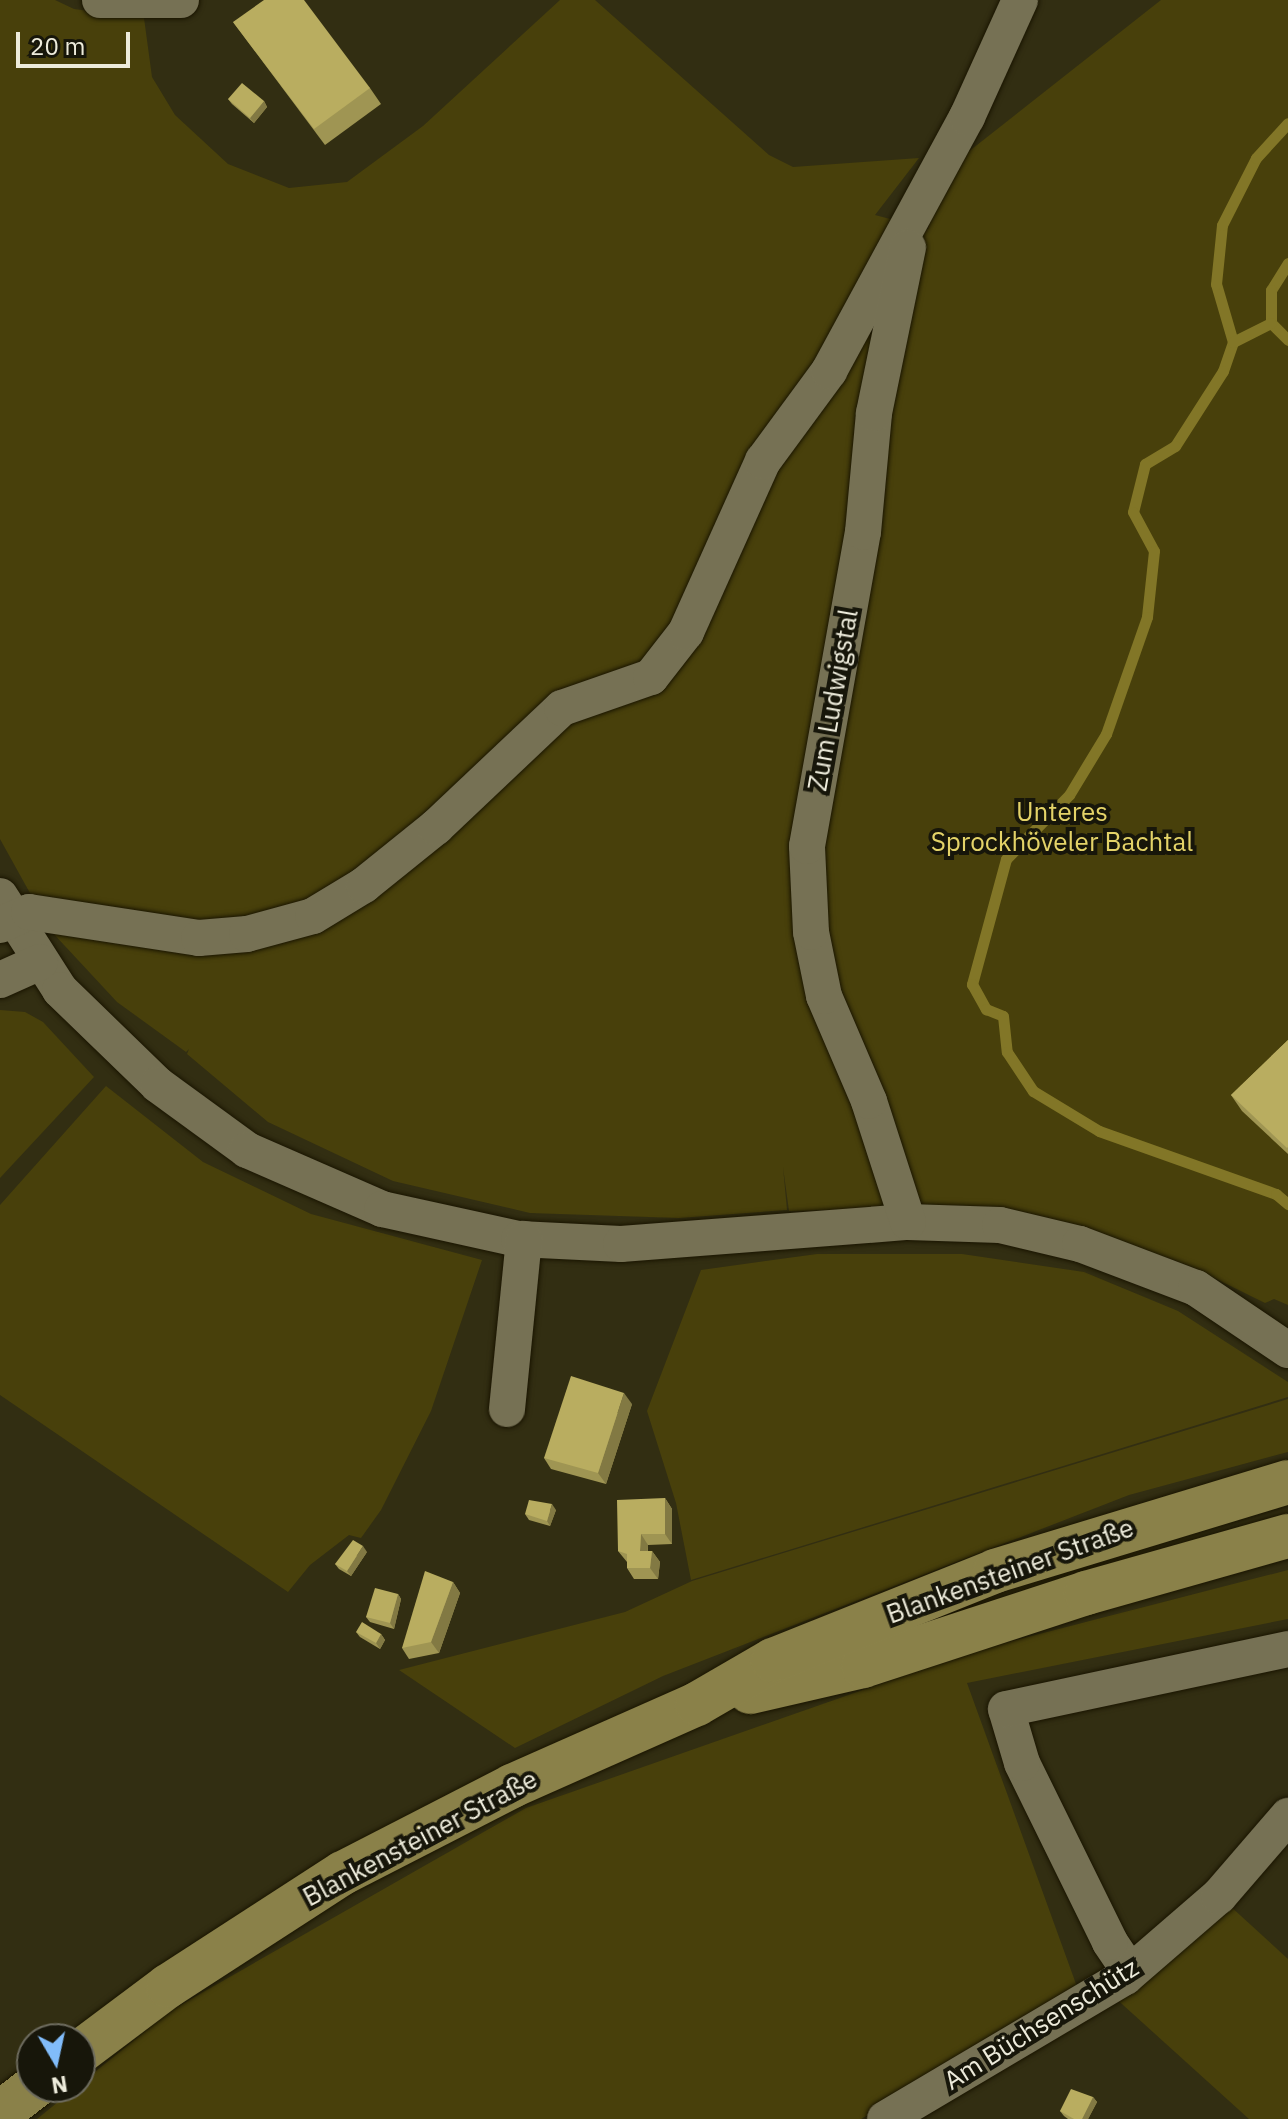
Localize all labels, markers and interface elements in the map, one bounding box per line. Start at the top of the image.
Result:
scale bar [20,16,134,66]
text: 20 m [30,30,85,62]
street label: Zum Ludwigstal [802,607,864,793]
park label: Unteres Sprockhöveler Bachtal [931,796,1193,858]
street label: Blankensteiner Straße [882,1512,1138,1630]
street label: Blankensteiner Straße [298,1763,542,1913]
street label: Am Büchsenschütz [938,1952,1144,2096]
north arrow [16,2023,96,2103]
text: N [49,2070,70,2101]

